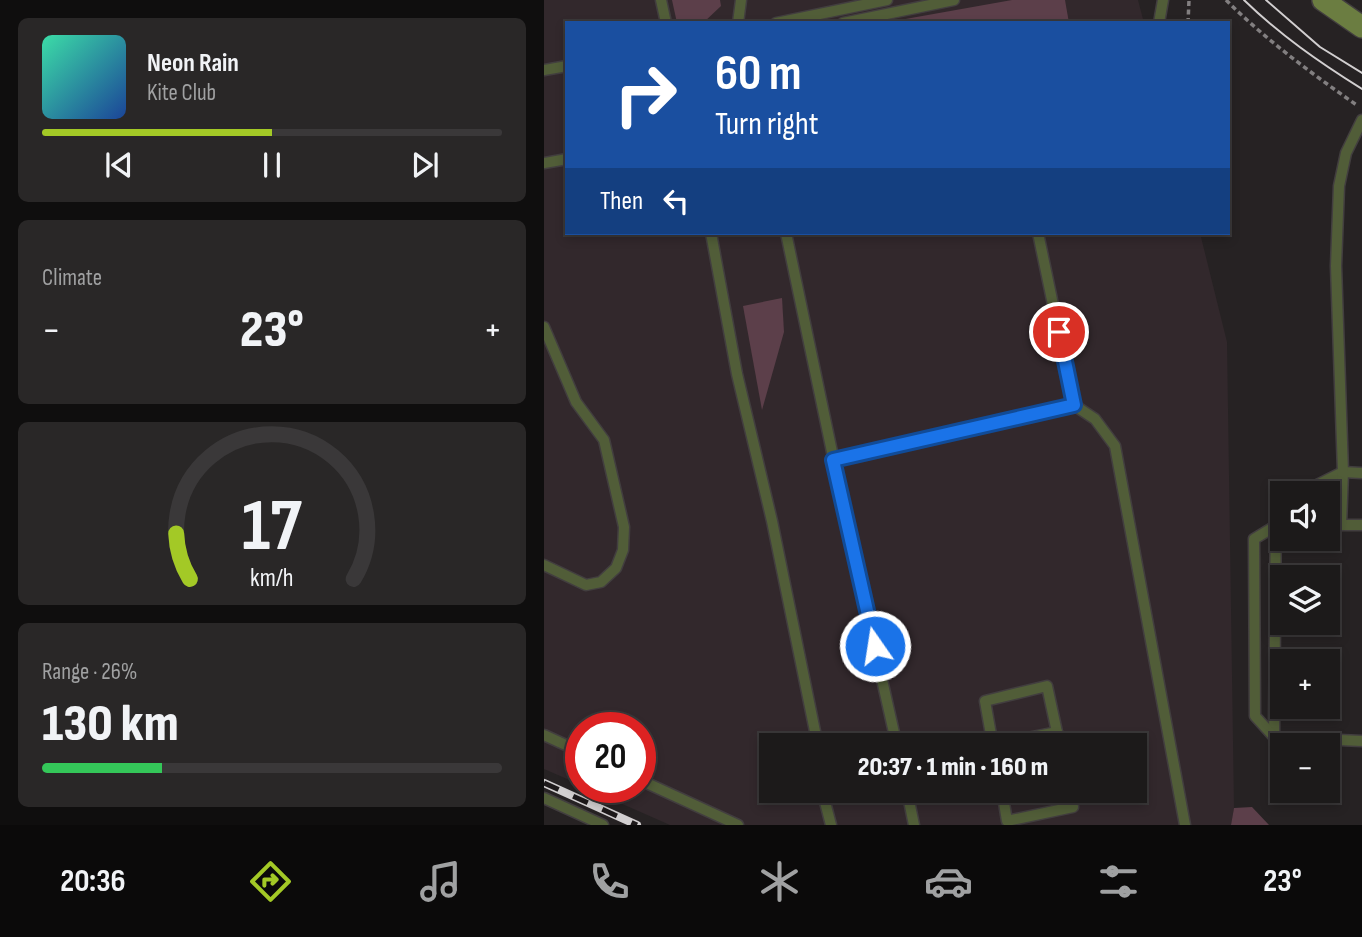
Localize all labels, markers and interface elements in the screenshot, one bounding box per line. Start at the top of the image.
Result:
text: 60 m [715,45,802,104]
text: Neon Rain [147,48,239,79]
icon: right [600,49,691,140]
text: Kite Club [147,79,216,107]
text: Turn right [715,105,819,144]
icon: previous [100,146,138,184]
icon: pause [253,146,291,184]
icon: next [406,146,444,184]
icon: left [657,182,695,220]
text: Then [600,186,643,217]
text: Climate [42,264,102,292]
text: 23° [240,299,304,362]
pin [1029,302,1089,362]
text: − [42,308,61,353]
text: + [483,308,502,353]
icon: arrive [1040,313,1078,351]
map controls [1270,481,1340,803]
button: sound [1270,481,1340,551]
text: 17 [242,484,302,572]
text: km/h [250,563,294,594]
button: layers [1270,565,1340,635]
position arrow [838,609,912,683]
button: + [1270,649,1340,719]
text: Range · 26% [42,658,137,686]
text: 130 km [42,693,179,756]
speed limit sign: 20 [565,712,656,803]
button: − [1270,733,1340,803]
text: 20:37 · 1 min · 160 m [858,752,1048,783]
icon: directions [246,857,295,906]
icon: music [416,857,465,906]
icon: phone [585,857,634,906]
icon: climate [755,857,804,906]
icon: car [924,857,973,906]
icon: filters [1094,857,1143,906]
text: 20:36 [60,862,126,901]
text: 23° [1263,862,1302,901]

